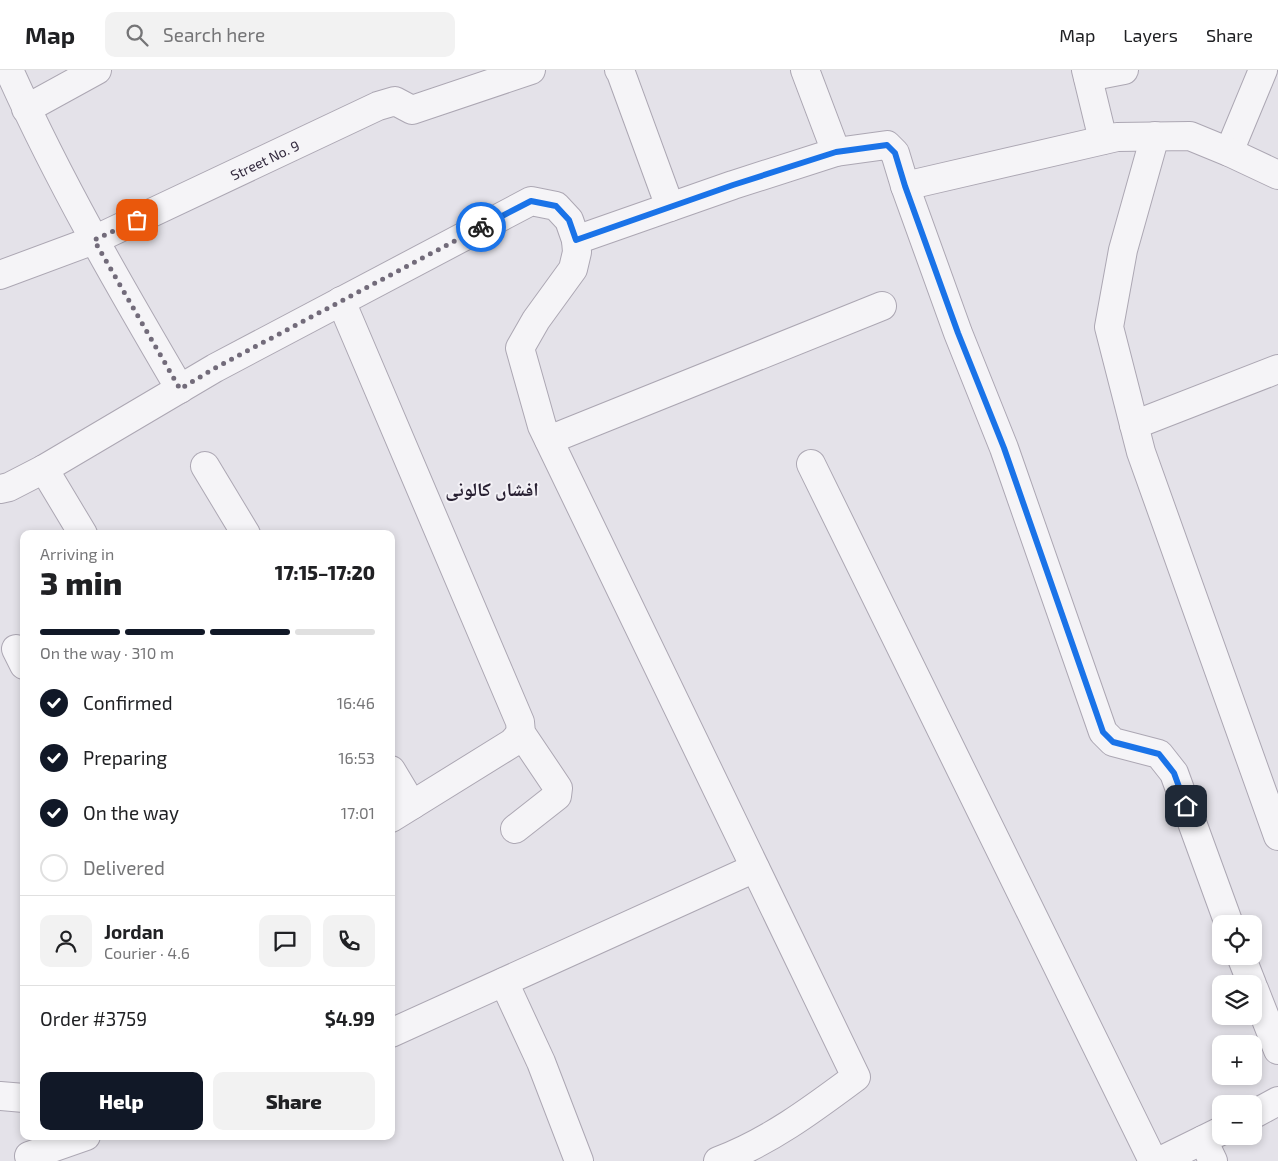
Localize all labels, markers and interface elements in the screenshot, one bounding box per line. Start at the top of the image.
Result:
search box [105,12,455,57]
text: Map [25,20,75,49]
icon: search [123,21,151,49]
text: Search here [163,23,265,46]
text: Map [1059,24,1095,46]
text: Layers [1123,24,1178,46]
text: Share [1206,24,1253,46]
street label: Street No. 9 [227,136,302,183]
pin [116,199,158,241]
courier [456,202,506,252]
icon: bag [123,206,151,234]
icon: bike [467,213,495,241]
district label: افشاں کالونی [445,477,539,501]
text: Arriving in [40,544,114,563]
text: 17:15–17:20 [275,561,375,584]
text: 3 min [40,563,122,601]
text: On the way · 310 m [40,643,174,662]
icon: check [40,689,68,717]
text: Confirmed [83,691,173,714]
text: 16:46 [337,693,375,712]
icon: check [40,744,68,772]
text: Preparing [83,746,167,769]
text: 16:53 [338,748,375,767]
pin [1165,785,1207,827]
icon: home [1172,792,1200,820]
icon: check [40,799,68,827]
text: On the way [83,801,179,824]
text: 17:01 [341,803,375,822]
text: Delivered [83,856,165,879]
button: person [40,915,92,967]
button: chat [259,915,311,967]
button: phone [323,915,375,967]
map controls [1212,915,1262,1145]
button: locate [1212,915,1262,965]
text: Jordan [104,920,164,943]
text: Courier · 4.6 [104,943,190,962]
button: layers [1212,975,1262,1025]
text: Order #3759 [40,1007,147,1030]
text: $4.99 [325,1007,375,1030]
button: + [1212,1035,1262,1085]
button: Help [40,1072,203,1130]
button: Share [213,1072,375,1130]
button: − [1212,1095,1262,1145]

